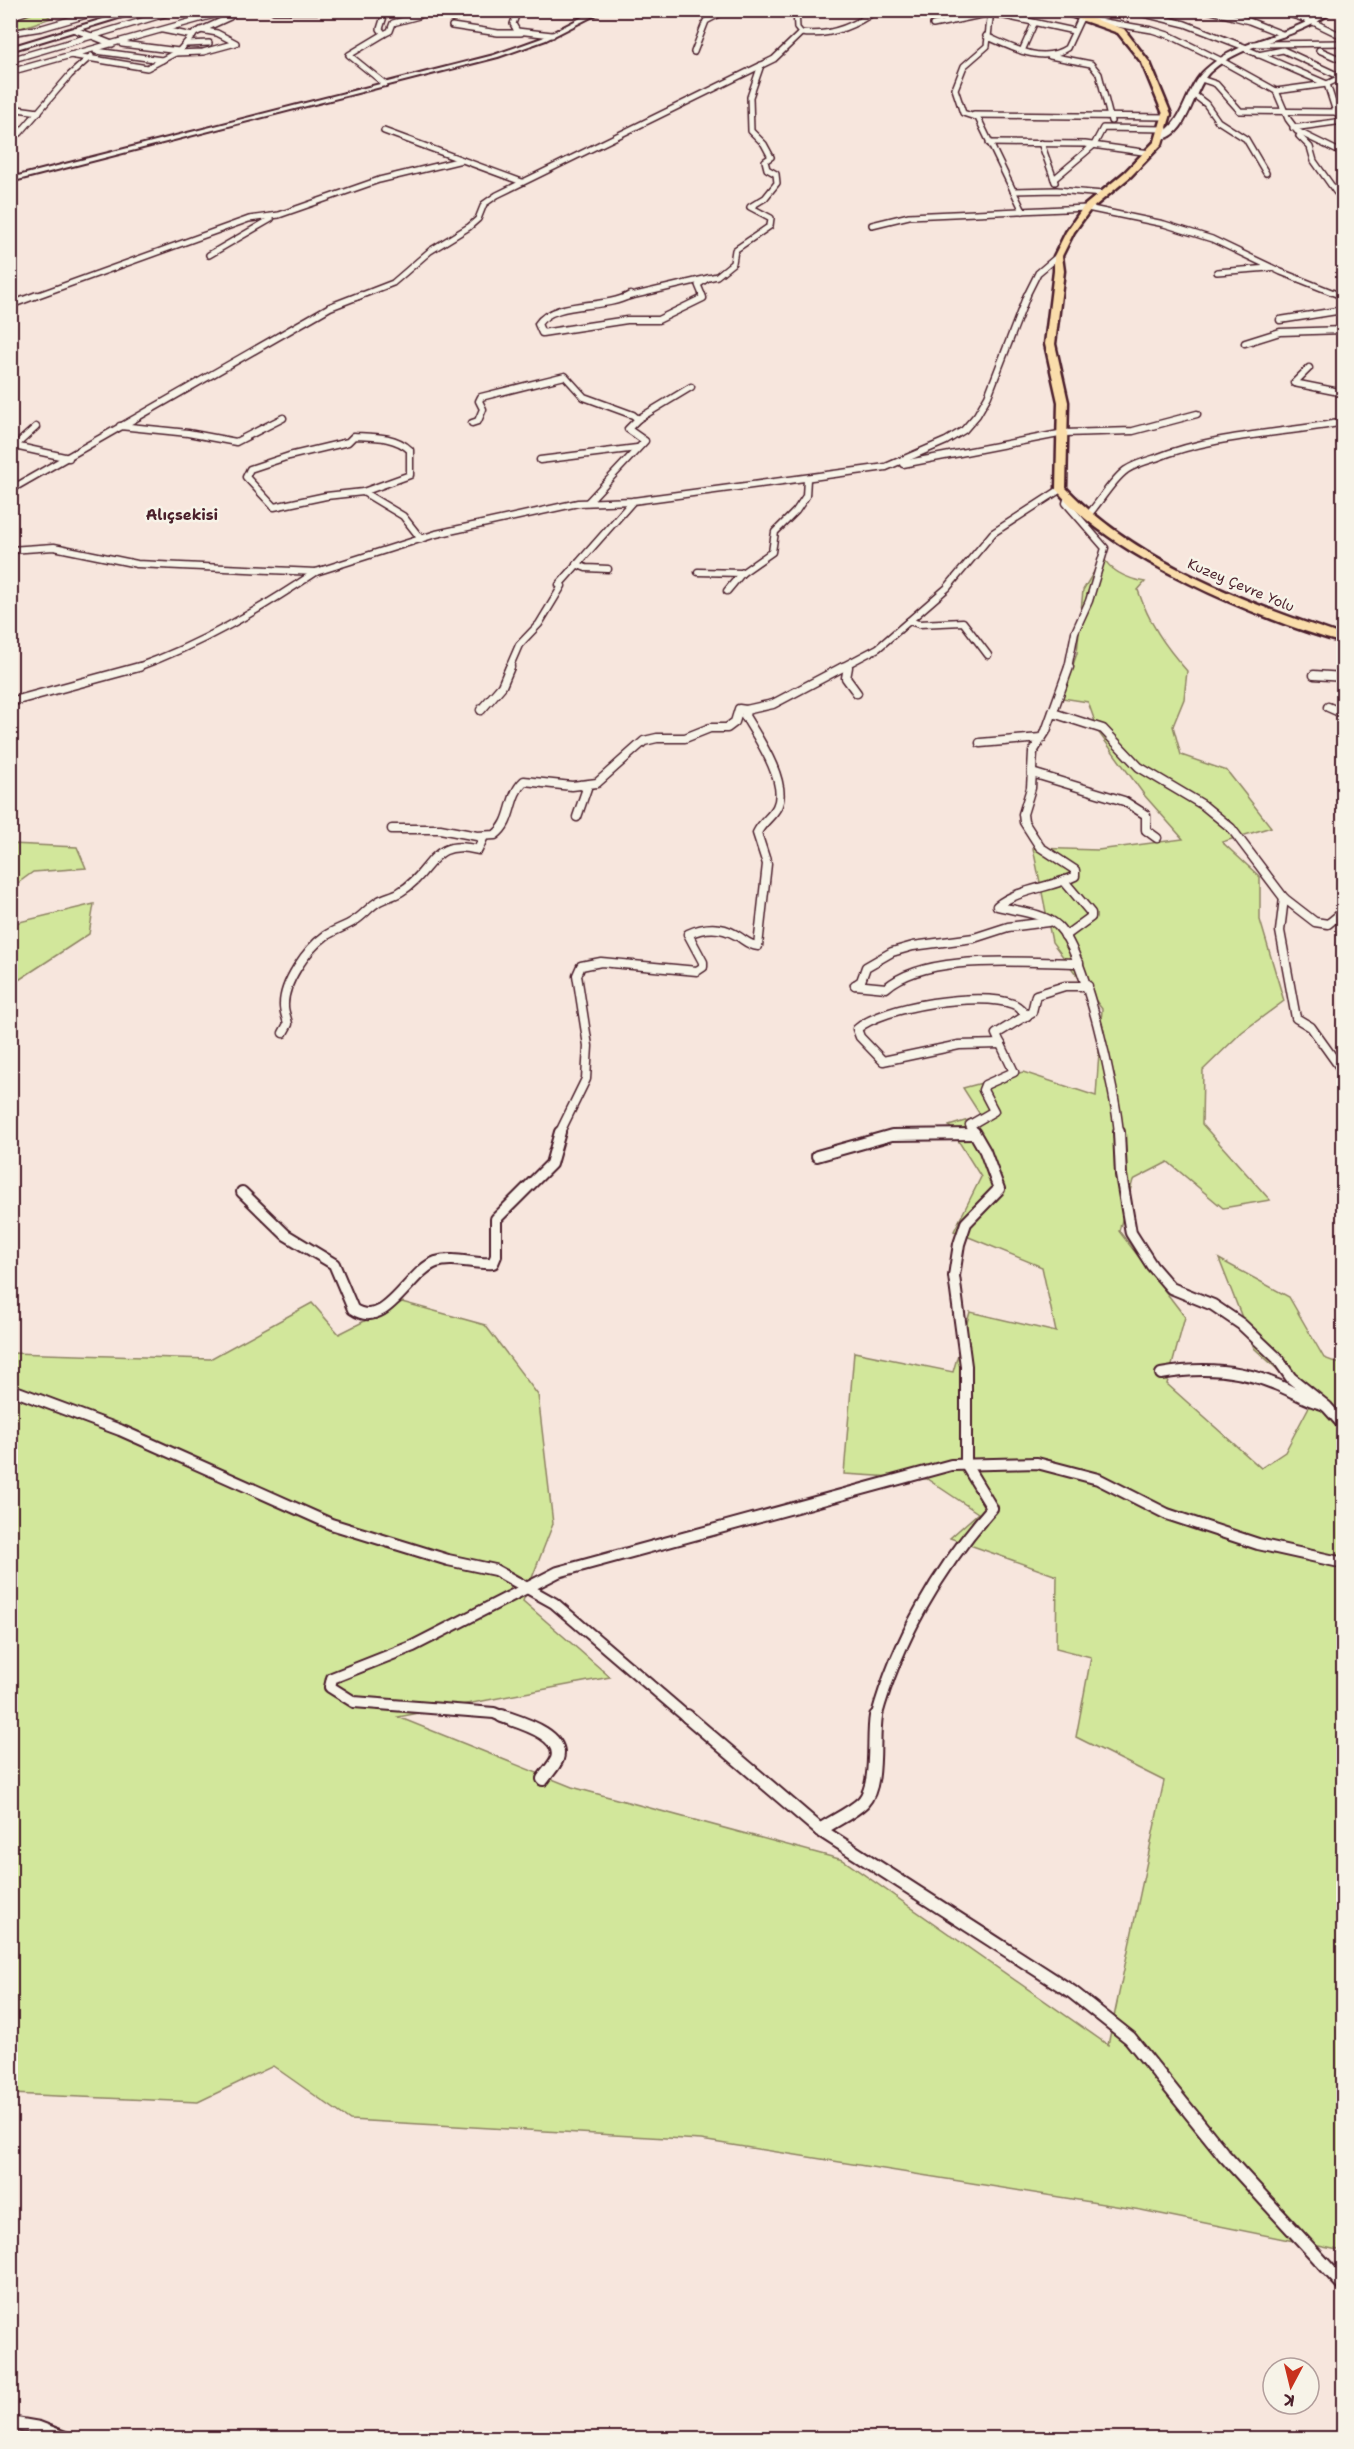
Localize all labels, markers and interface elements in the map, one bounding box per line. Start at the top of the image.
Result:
district label: Alıçsekisi [146,505,218,525]
street label: Kuzey Çevre Yolu [1185,554,1297,616]
north arrow [1261,2356,1321,2416]
text: K [1282,2389,1296,2411]

